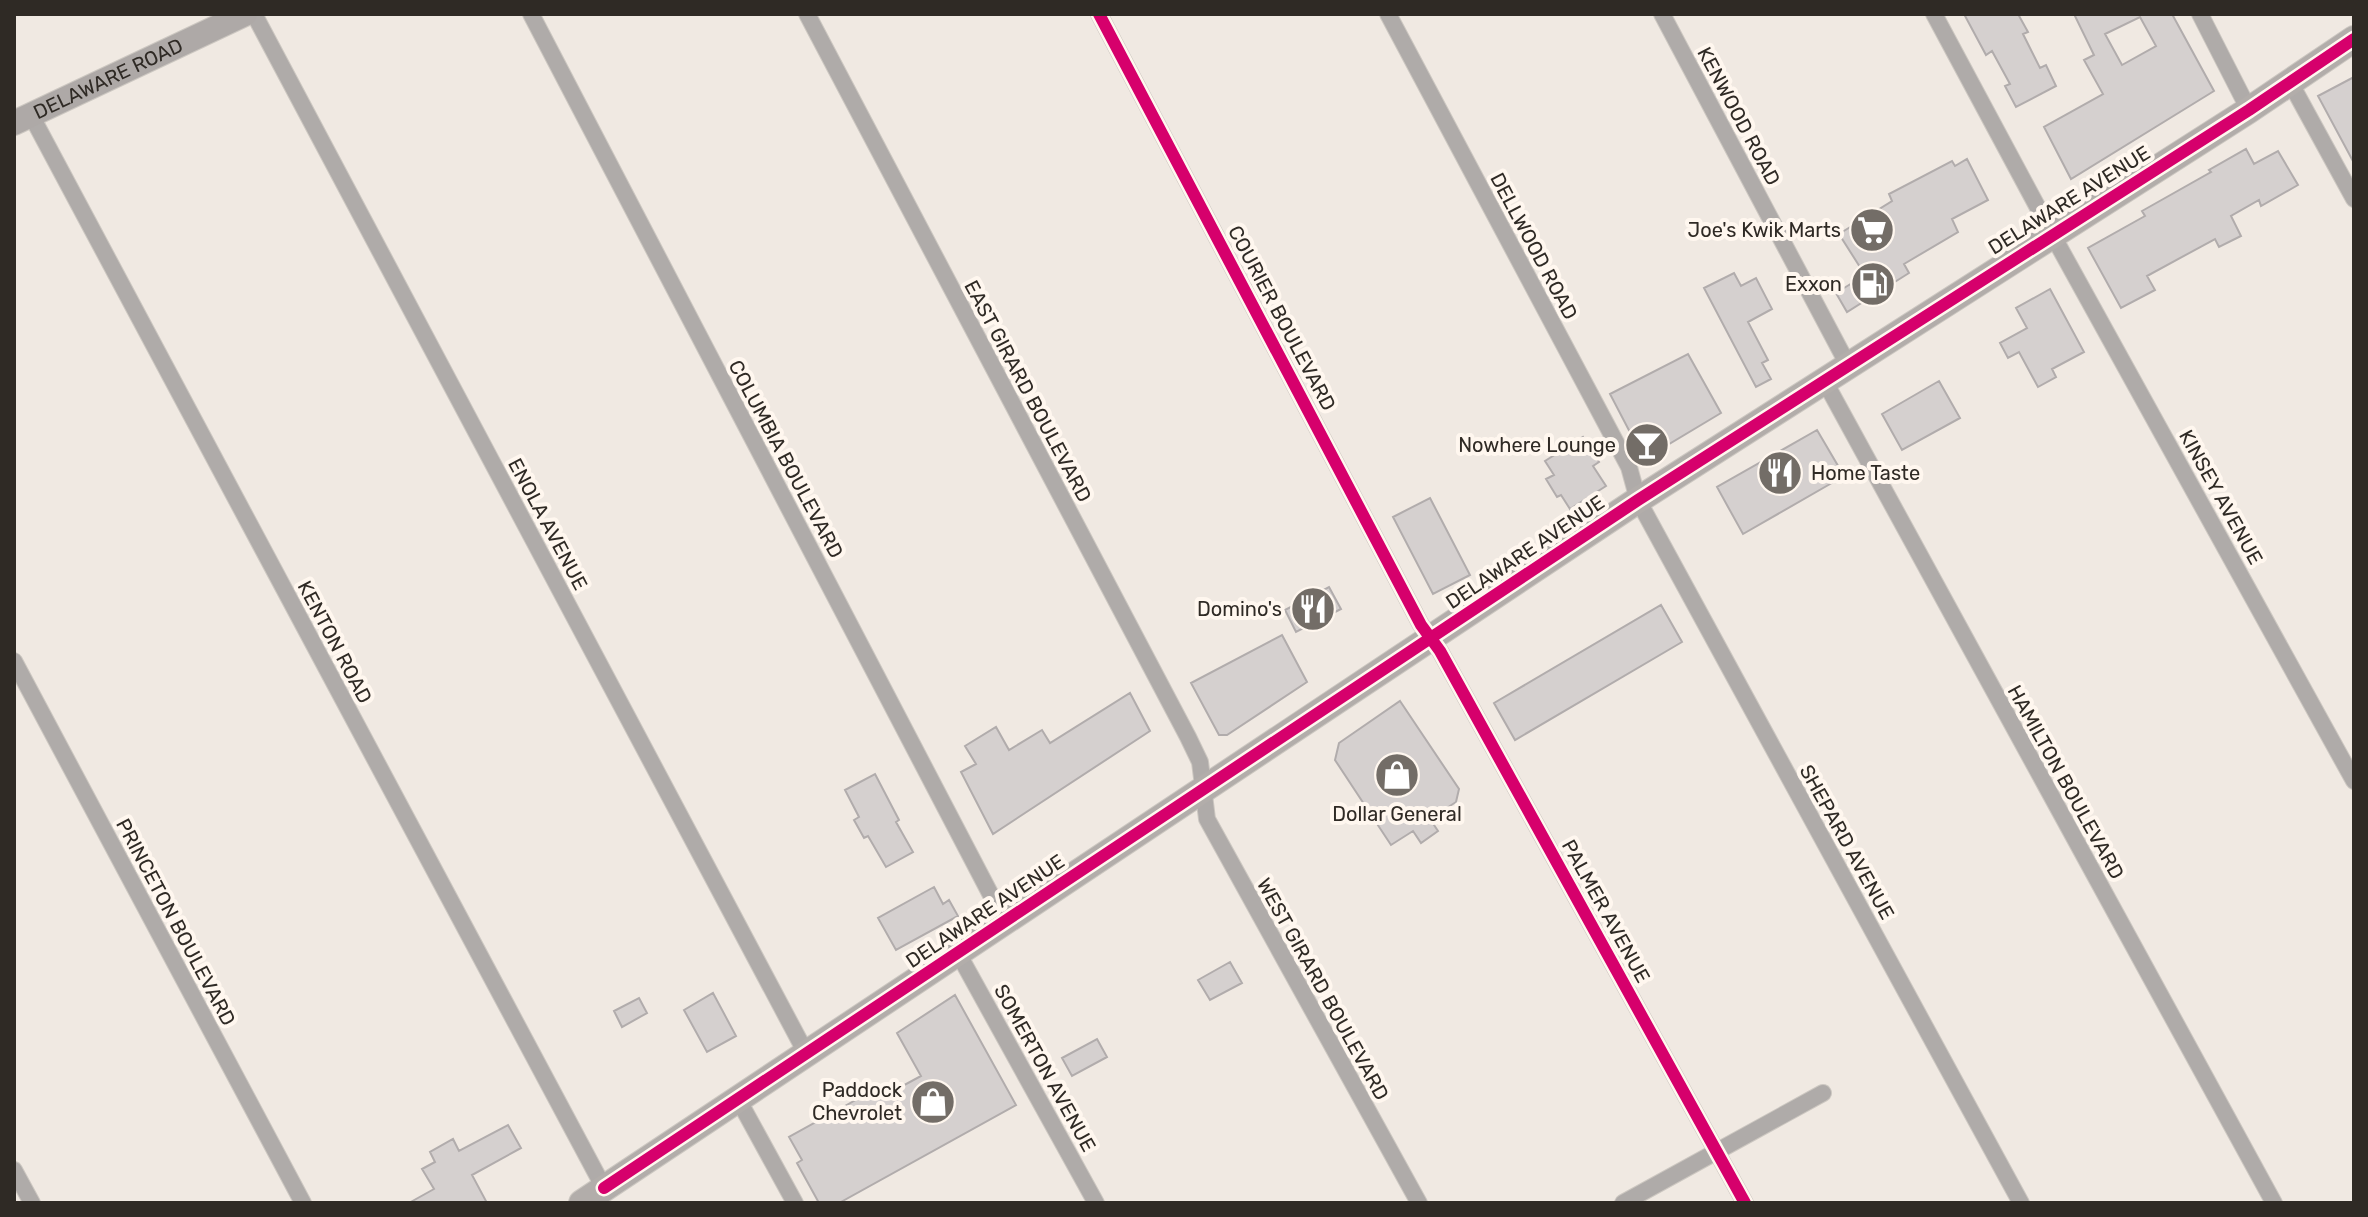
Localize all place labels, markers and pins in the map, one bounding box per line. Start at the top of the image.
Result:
supermarket icon: Joe's Kwik Marts [1848,206,1896,254]
place label: Joe's Kwik Marts [1688,218,1841,242]
fuel station icon: Exxon [1849,260,1897,308]
place label: Exxon [1785,272,1842,296]
bar icon: Nowhere Lounge [1623,421,1671,469]
place label: Nowhere Lounge [1458,433,1616,457]
restaurant icon: Home Taste [1756,449,1804,497]
place label: Home Taste [1811,461,1920,485]
restaurant icon: Domino's [1289,585,1337,633]
place label: Domino's [1197,597,1282,621]
shop icon: Dollar General [1373,751,1421,799]
place label: Dollar General [1332,802,1462,826]
place label: Paddock Chevrolet [812,1078,903,1125]
shop icon: Paddock Chevrolet [909,1078,957,1126]

